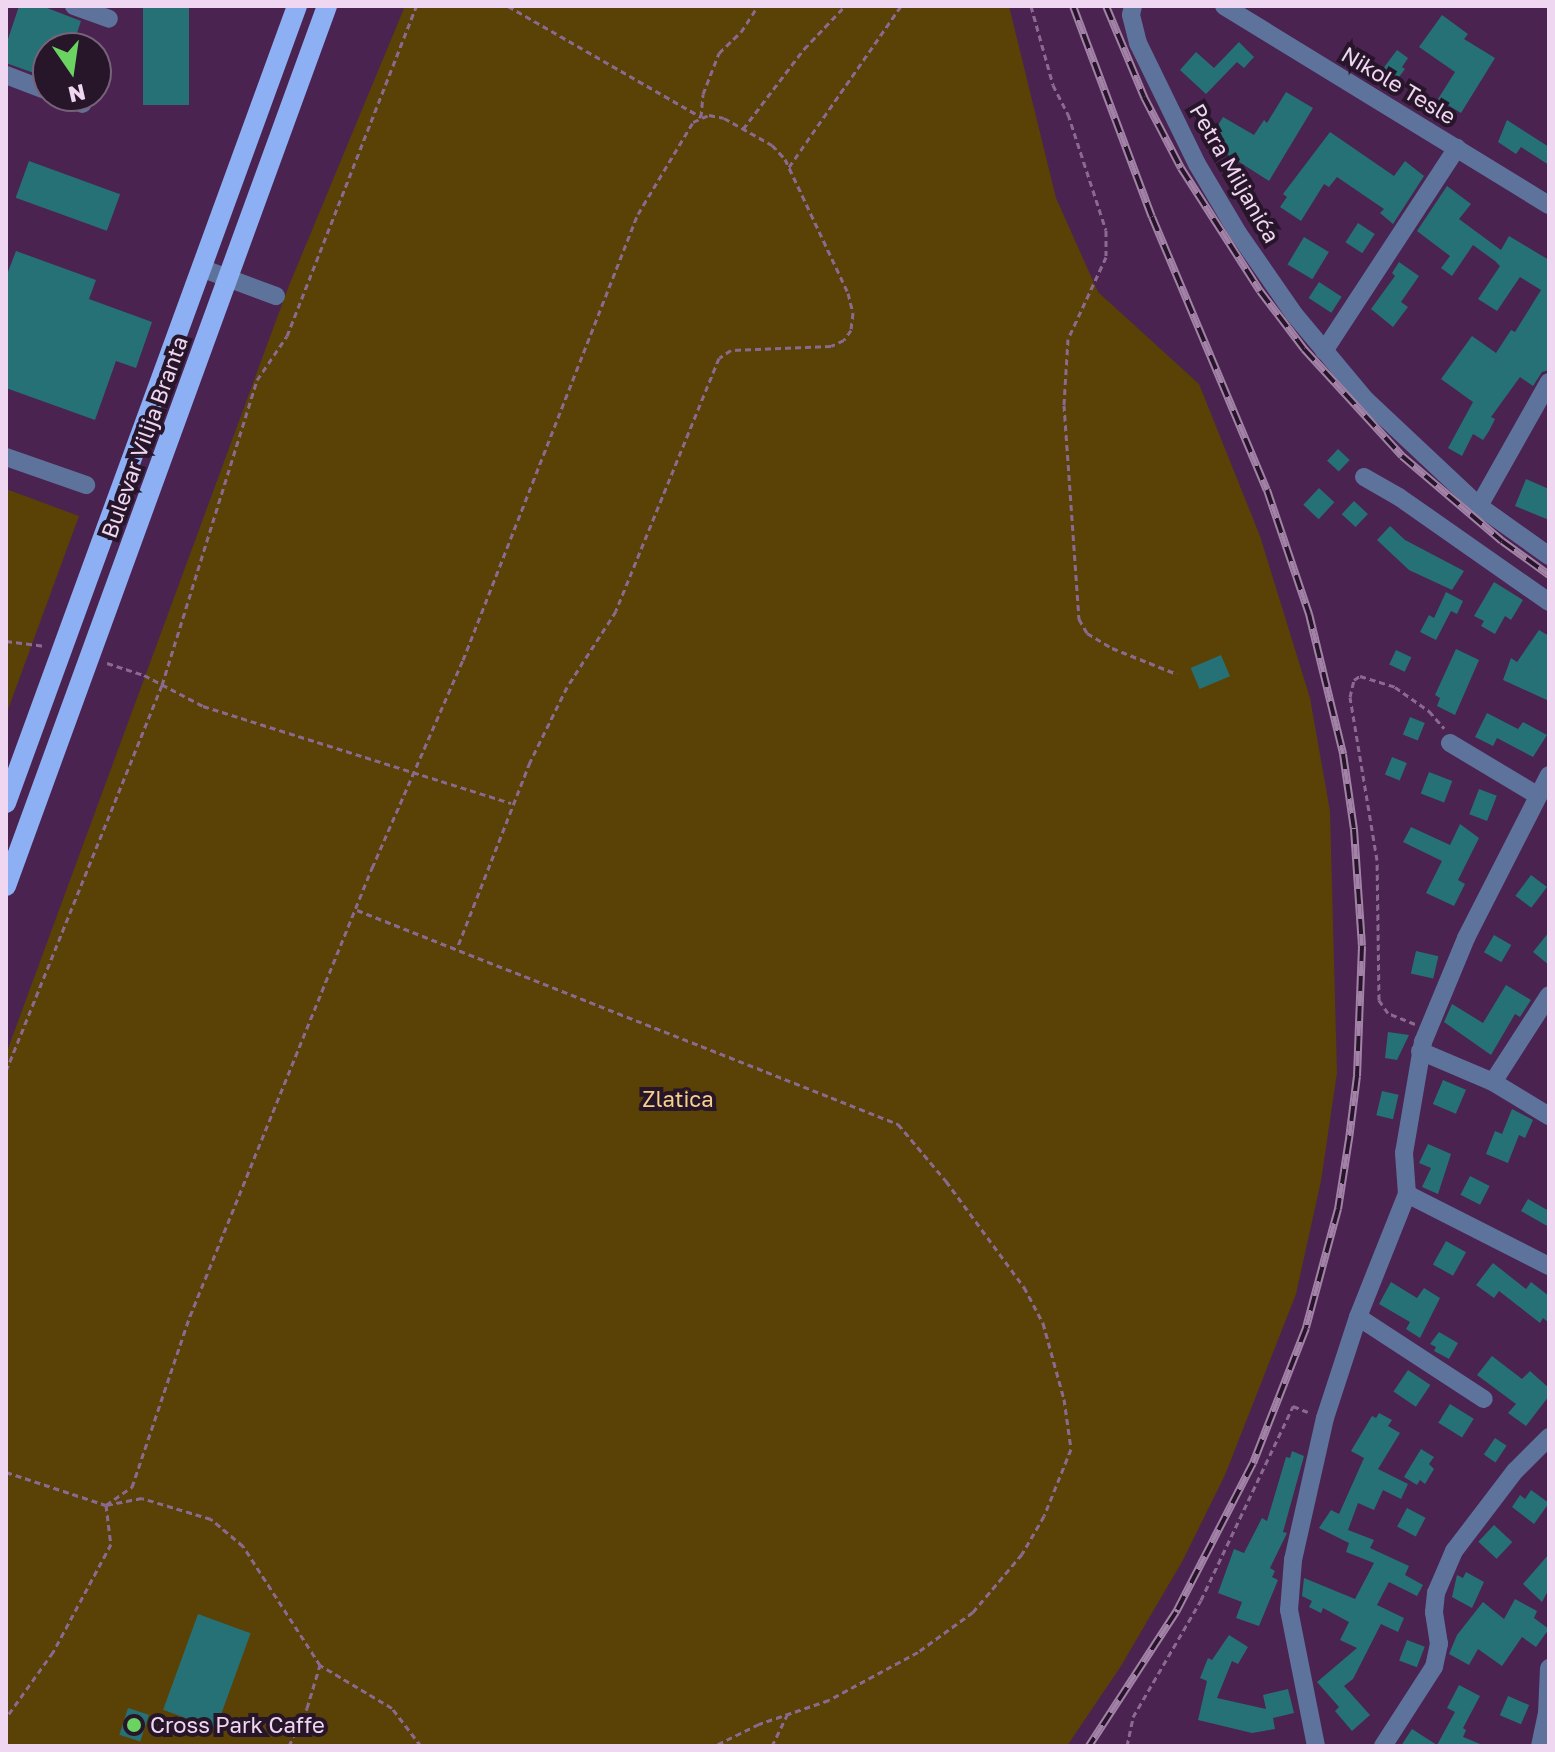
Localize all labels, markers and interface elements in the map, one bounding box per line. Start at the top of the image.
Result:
north arrow [32,32,112,112]
street label: Nikole Tesle [1337,41,1461,129]
text: N [66,79,88,109]
street label: Petra Miljanića [1185,99,1285,247]
street label: Bulevar Vilija Branta [95,332,193,542]
park label: Zlatica [642,1086,714,1112]
place label: Cross Park Caffe [150,1712,325,1738]
marker: Cross Park Caffe [125,1716,143,1734]

